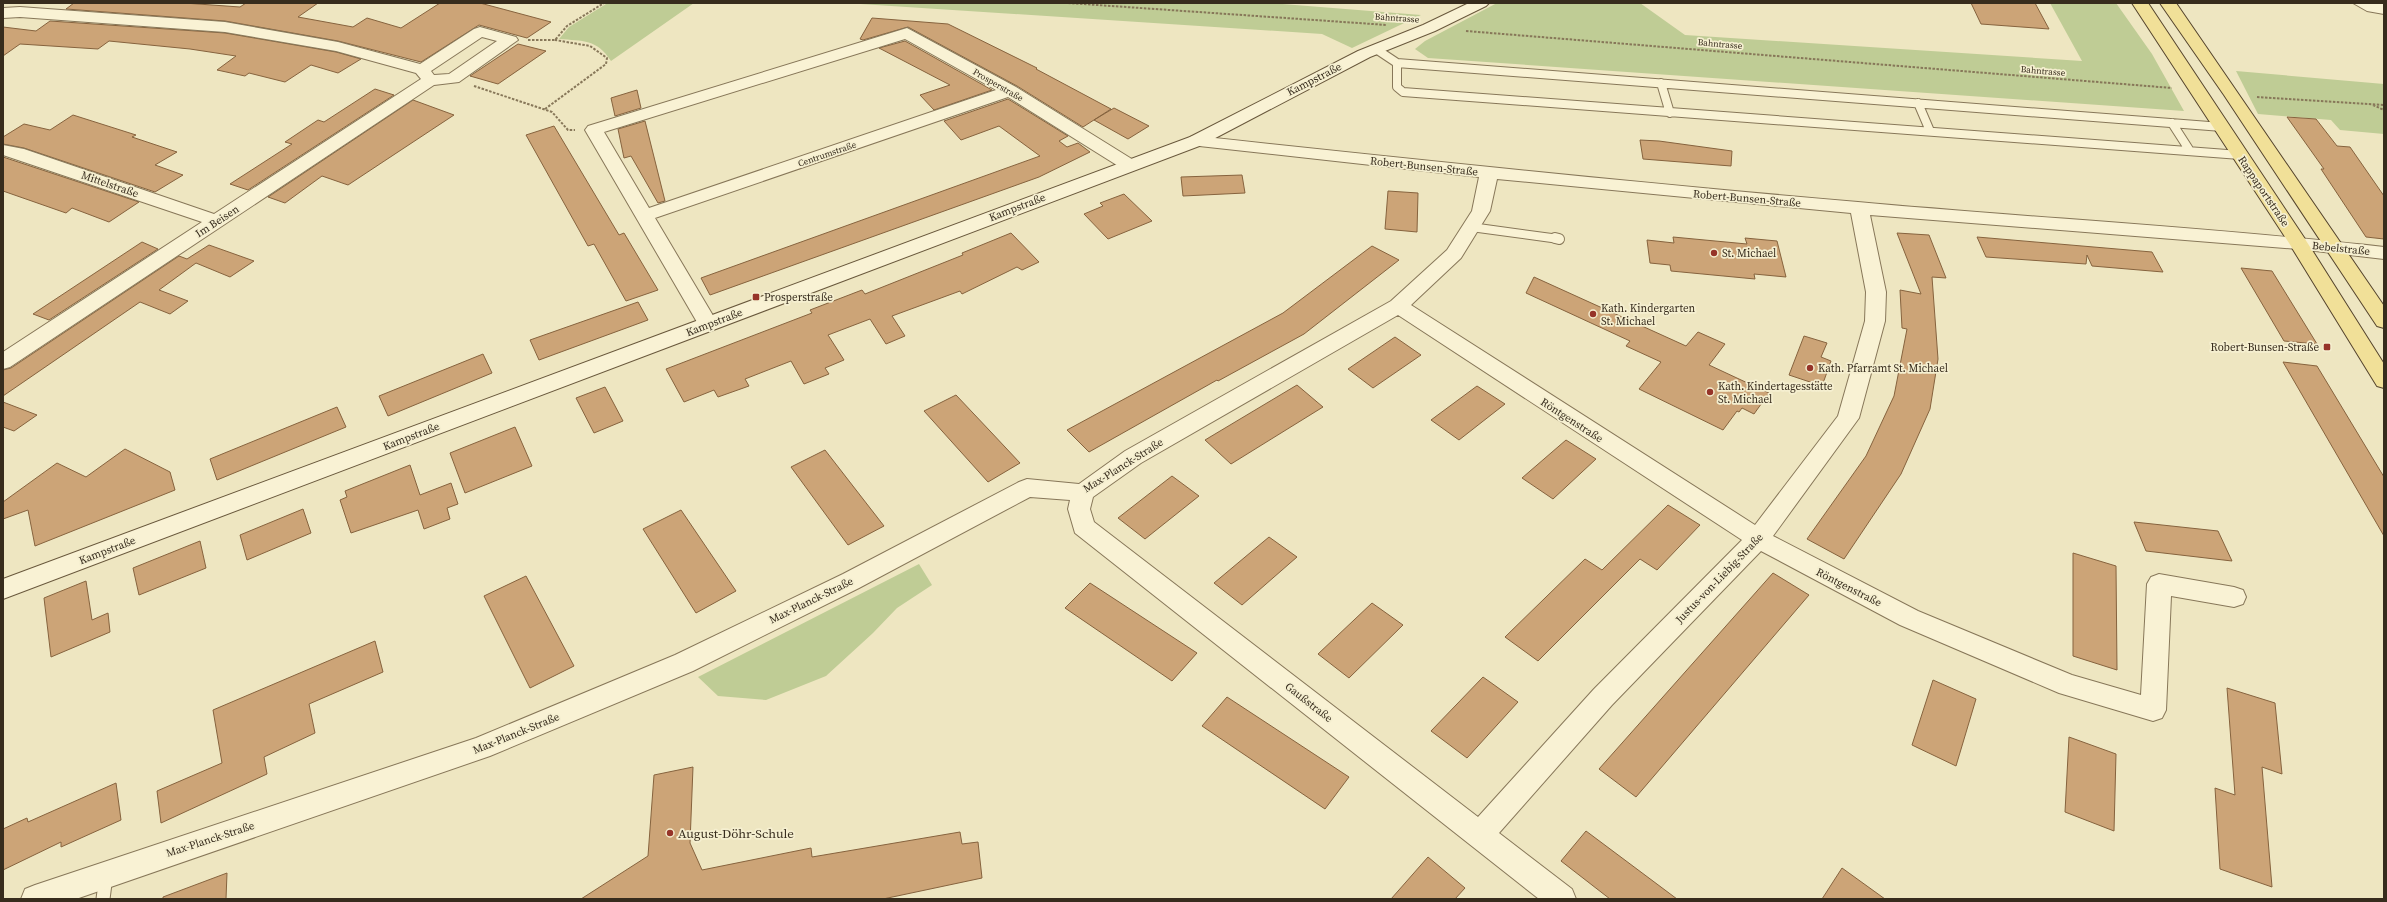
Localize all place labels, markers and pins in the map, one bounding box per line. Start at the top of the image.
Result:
place label: St. Michael [1722,246,1776,261]
marker: St. Michael [1709,248,1719,258]
place label: Prosperstraße [764,290,833,305]
marker: Prosperstraße [751,292,761,302]
place label: Kath. Kindergarten St. Michael [1601,301,1696,329]
marker: Kath. Kindergarten St. Michael [1588,309,1598,319]
place label: Robert-Bunsen-Straße [2211,340,2319,355]
marker: Robert-Bunsen-Straße [2322,342,2332,352]
place label: Kath. Pfarramt St. Michael [1818,361,1948,376]
marker: Kath. Pfarramt St. Michael [1805,363,1815,373]
place label: Kath. Kindertagesstätte St. Michael [1718,379,1833,407]
marker: Kath. Kindertagesstätte St. Michael [1705,387,1715,397]
place label: August-Döhr-Schule [678,825,794,842]
marker: August-Döhr-Schule [665,828,675,838]

